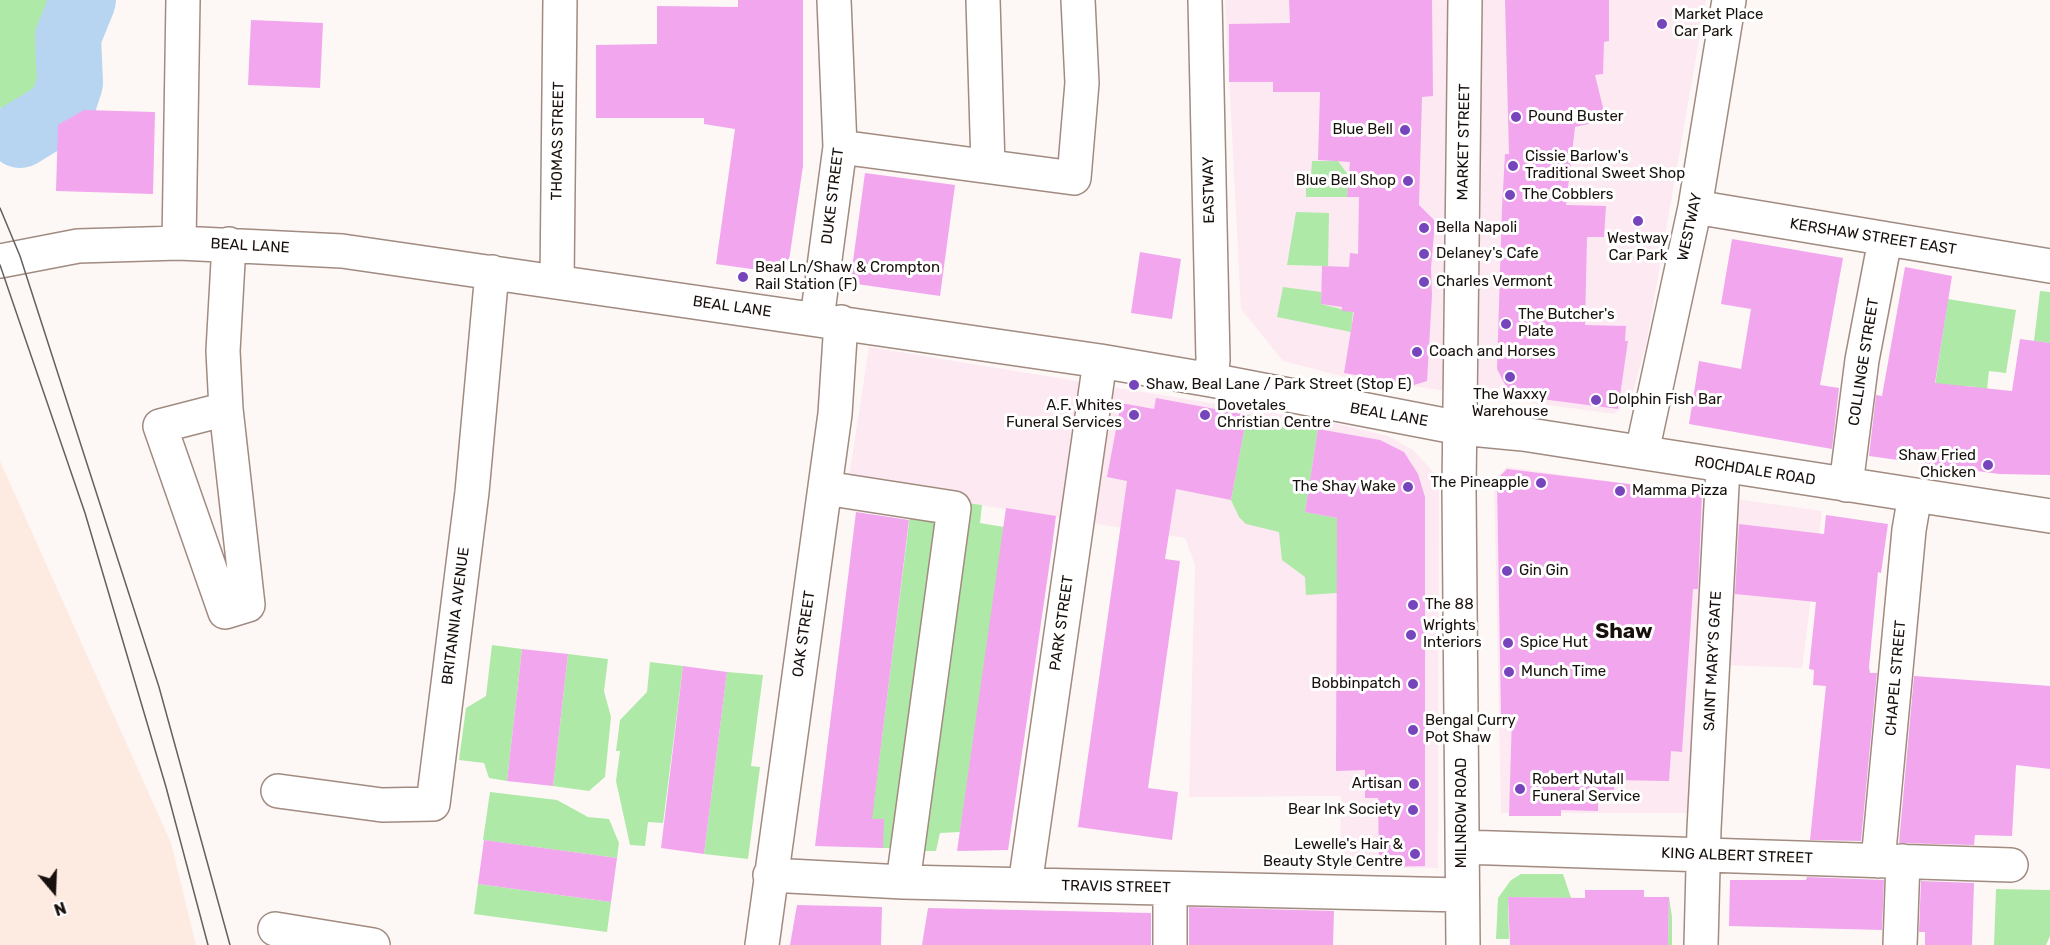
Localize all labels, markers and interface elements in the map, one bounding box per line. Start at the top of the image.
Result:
place label: Market Place Car Park [1674,6,1763,41]
marker: Market Place Car Park [1655,17,1669,31]
street label: THOMAS STREET [548,81,568,201]
street label: MARKET STREET [1454,83,1474,201]
place label: Pound Buster [1528,108,1624,126]
marker: Pound Buster [1509,110,1523,124]
place label: Blue Bell [1333,121,1393,139]
marker: Blue Bell [1398,123,1412,137]
street label: DUKE STREET [818,147,848,245]
place label: Cissie Barlow's Traditional Sweet Shop [1525,148,1685,183]
street label: EASTWAY [1199,156,1219,224]
marker: Cissie Barlow's Traditional Sweet Shop [1506,159,1520,173]
place label: Blue Bell Shop [1296,172,1396,190]
marker: Blue Bell Shop [1401,174,1415,188]
place label: The Cobblers [1522,186,1613,204]
marker: The Cobblers [1503,188,1517,202]
street label: WESTWAY [1674,191,1706,263]
marker: Westway Car Park [1631,214,1645,228]
street label: KERSHAW STREET EAST [1788,215,1958,259]
place label: Bella Napoli [1436,219,1517,237]
marker: Bella Napoli [1417,221,1431,235]
place label: Westway Car Park [1607,230,1669,265]
street label: BEAL LANE [210,235,290,257]
place label: Delaney's Cafe [1436,245,1539,263]
marker: Delaney's Cafe [1417,247,1431,261]
place label: Beal Ln/Shaw & Crompton Rail Station (F) [755,259,940,294]
marker: Beal Ln/Shaw & Crompton Rail Station (F) [736,270,750,284]
place label: Charles Vermont [1436,273,1552,291]
marker: Charles Vermont [1417,275,1431,289]
street label: BEAL LANE [691,293,773,321]
street label: COLLINGE STREET [1845,297,1883,427]
place label: The Butcher's Plate [1518,306,1615,341]
marker: The Butcher's Plate [1499,317,1513,331]
place label: Coach and Horses [1429,343,1556,361]
marker: Coach and Horses [1410,345,1424,359]
marker: The Waxxy Warehouse [1503,370,1517,384]
place label: Shaw, Beal Lane / Park Street (Stop E) [1146,376,1412,394]
marker: Shaw, Beal Lane / Park Street (Stop E) [1127,378,1141,392]
place label: The Waxxy Warehouse [1472,386,1548,421]
place label: Dolphin Fish Bar [1608,391,1722,409]
marker: Dolphin Fish Bar [1589,393,1603,407]
place label: A.F. Whites Funeral Services [1006,397,1122,432]
place label: Dovetales Christian Centre [1217,397,1331,432]
street label: BEAL LANE [1348,399,1430,431]
marker: A.F. Whites Funeral Services [1127,408,1141,422]
marker: Dovetales Christian Centre [1198,408,1212,422]
place label: Shaw Fried Chicken [1898,447,1976,482]
street label: ROCHDALE ROAD [1693,453,1817,489]
marker: Shaw Fried Chicken [1981,458,1995,472]
place label: The Pineapple [1430,474,1529,492]
marker: The Pineapple [1534,476,1548,490]
place label: The Shay Wake [1292,478,1396,496]
marker: The Shay Wake [1401,480,1415,494]
place label: Mamma Pizza [1632,482,1728,500]
marker: Mamma Pizza [1613,484,1627,498]
street label: BRITANNIA AVENUE [439,546,473,686]
place label: Gin Gin [1519,562,1569,580]
marker: Gin Gin [1500,564,1514,578]
street label: PARK STREET [1046,574,1078,672]
street label: OAK STREET [789,590,819,678]
street label: SAINT MARY'S GATE [1700,591,1726,731]
place label: The 88 [1425,596,1474,614]
marker: The 88 [1406,598,1420,612]
place label: Wrights Interiors [1423,617,1482,652]
district label: Shaw [1595,619,1653,645]
street label: CHAPEL STREET [1882,619,1910,737]
marker: Wrights Interiors [1404,628,1418,642]
place label: Spice Hut [1520,634,1588,652]
marker: Spice Hut [1501,636,1515,650]
place label: Munch Time [1521,663,1606,681]
marker: Munch Time [1502,665,1516,679]
place label: Bobbinpatch [1311,675,1401,693]
marker: Bobbinpatch [1406,677,1420,691]
place label: Bengal Curry Pot Shaw [1425,712,1516,747]
marker: Bengal Curry Pot Shaw [1406,723,1420,737]
street label: MILNROW ROAD [1453,758,1471,868]
place label: Robert Nutall Funeral Service [1532,771,1640,806]
place label: Artisan [1352,775,1402,793]
marker: Artisan [1407,777,1421,791]
marker: Robert Nutall Funeral Service [1513,782,1527,796]
place label: Bear Ink Society [1288,801,1401,819]
marker: Bear Ink Society [1406,803,1420,817]
place label: Lewelle's Hair & Beauty Style Centre [1263,836,1403,871]
street label: KING ALBERT STREET [1661,844,1813,868]
marker: Lewelle's Hair & Beauty Style Centre [1408,847,1422,861]
north arrow [24,861,84,921]
street label: TRAVIS STREET [1061,877,1171,897]
text: N [51,898,69,919]

